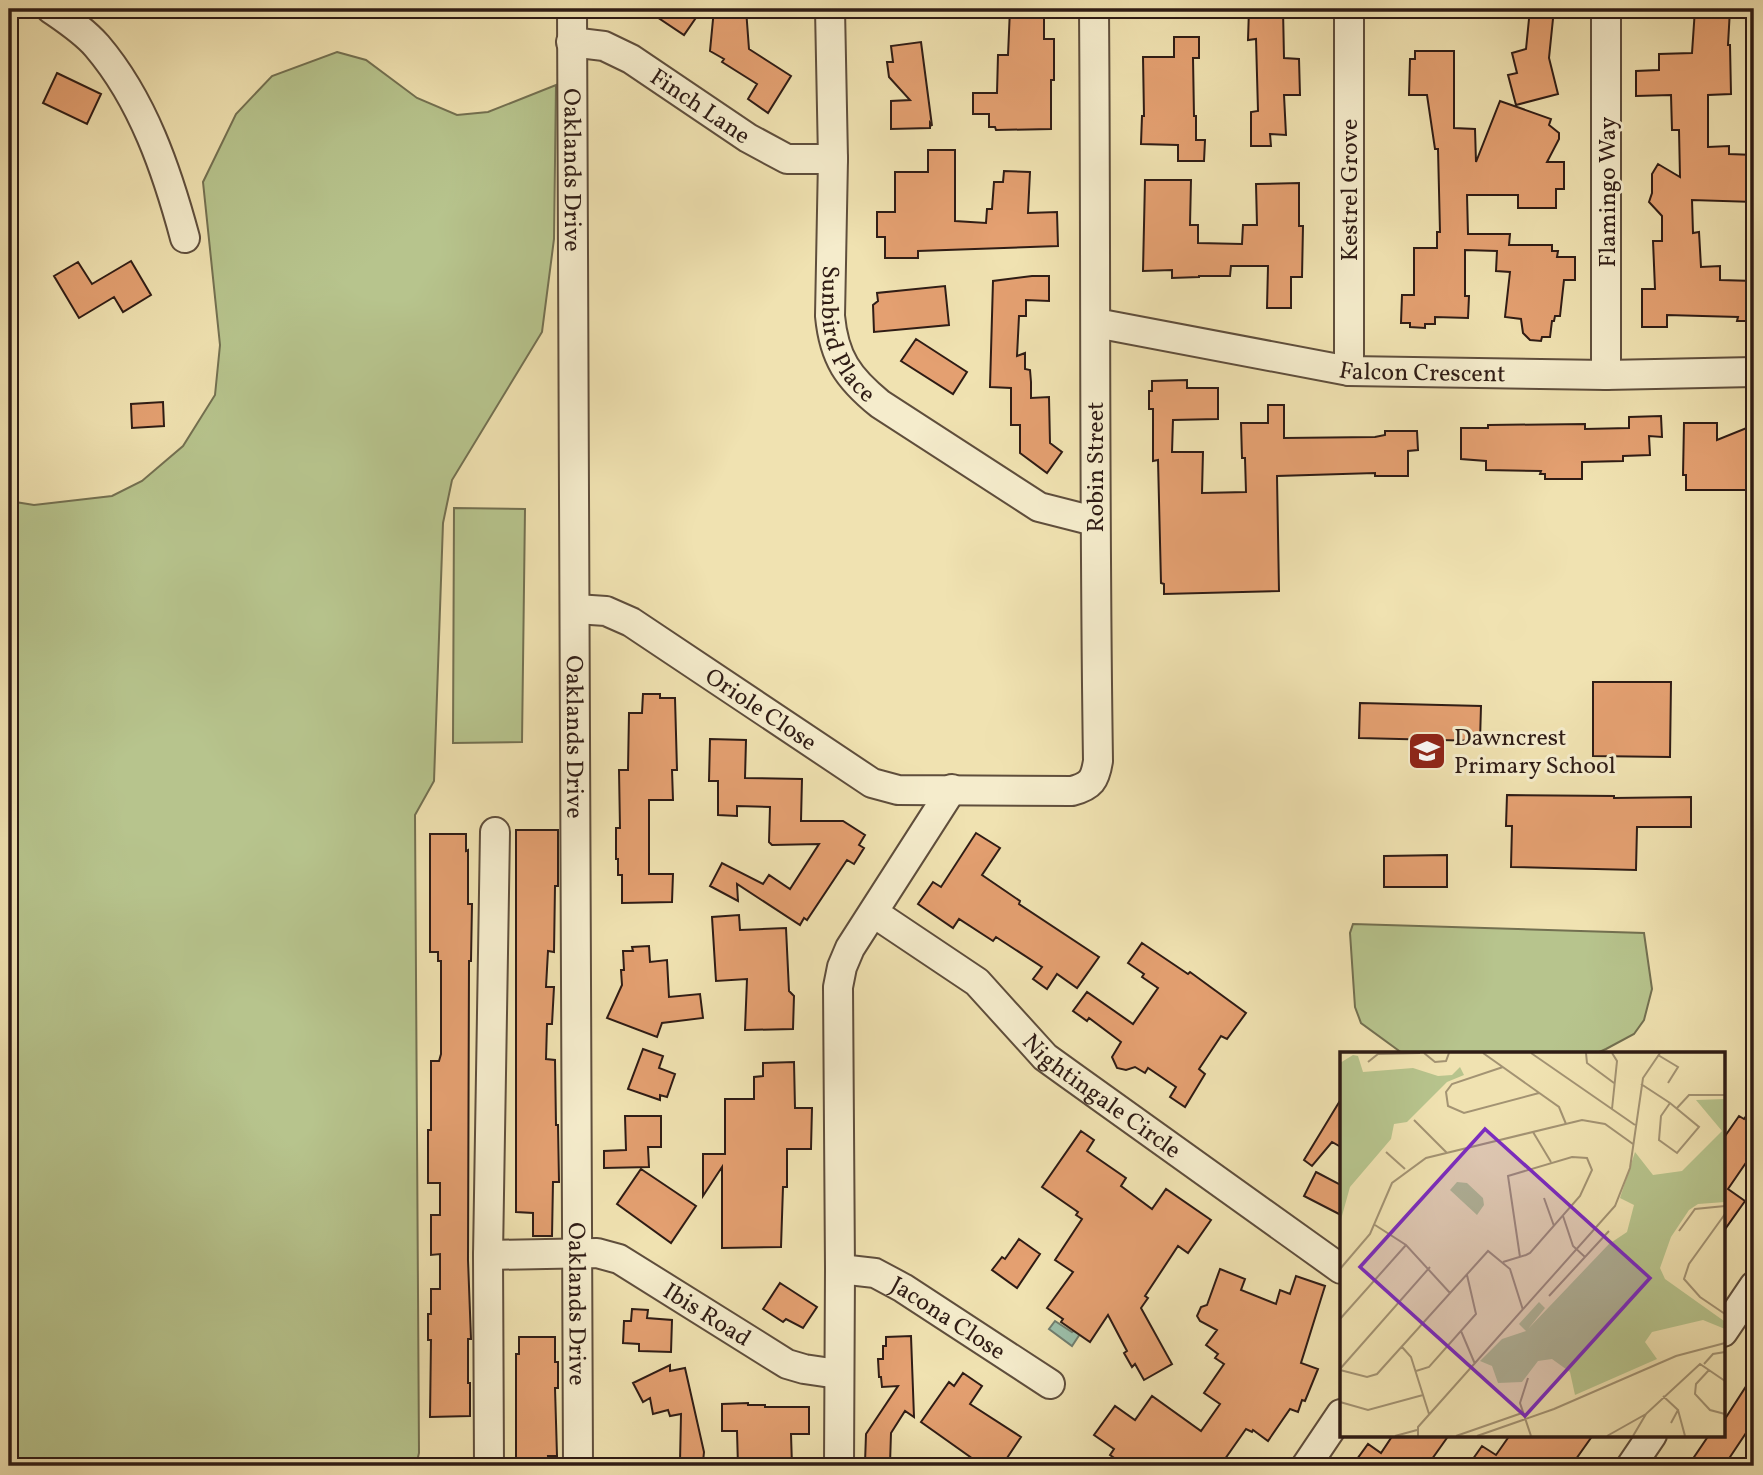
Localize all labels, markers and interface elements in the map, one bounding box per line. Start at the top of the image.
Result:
street label: Finch Lane [642,61,756,154]
street label: Oaklands Drive [553,88,588,252]
street label: Flamingo Way [1592,116,1626,268]
street label: Kestrel Grove [1334,119,1368,261]
street label: Sunbird Place [811,265,882,411]
street label: Falcon Crescent [1336,354,1506,392]
street label: Robin Street [1080,402,1114,532]
street label: Oaklands Drive [556,655,590,819]
street label: Oriole Close [697,661,823,760]
place label: Dawncrest Primary School [1454,722,1616,784]
school or university icon: Dawncrest Primary School [1406,730,1448,772]
street label: Nightingale Circle [1013,1027,1187,1168]
inset map [1340,1052,1724,1436]
street label: Oaklands Drive [558,1222,593,1386]
street label: Jacona Close [884,1269,1012,1369]
street label: Ibis Road [656,1275,757,1356]

